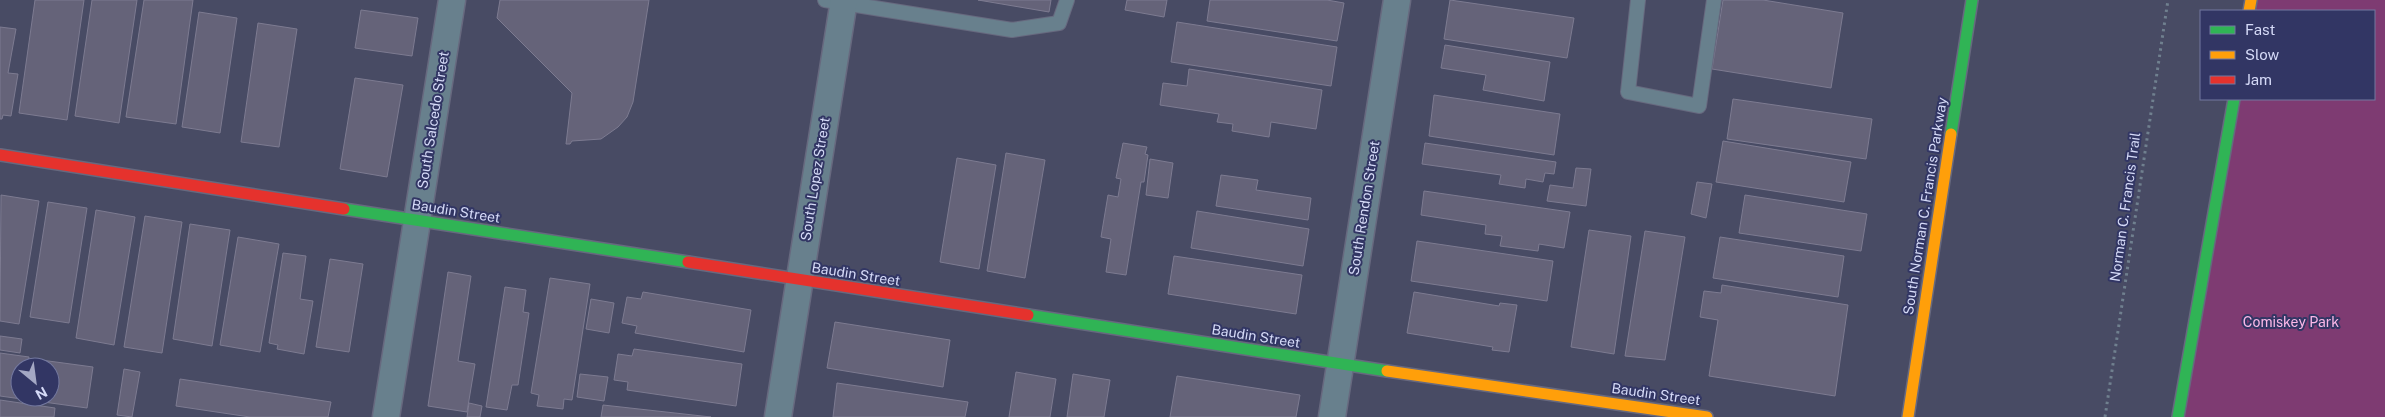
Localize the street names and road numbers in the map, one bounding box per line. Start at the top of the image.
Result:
street label: South Salcedo Street [414,50,452,190]
street label: South Norman C. Francis Parkway [1900,96,1950,316]
street label: South Lopez Street [797,116,833,242]
street label: Norman C. Francis Trail [2107,131,2143,283]
street label: South Rendon Street [1345,139,1383,277]
street label: Baudin Street [410,196,502,226]
street label: Baudin Street [810,259,902,289]
street label: Baudin Street [1210,321,1302,351]
street label: Baudin Street [1611,380,1701,408]

